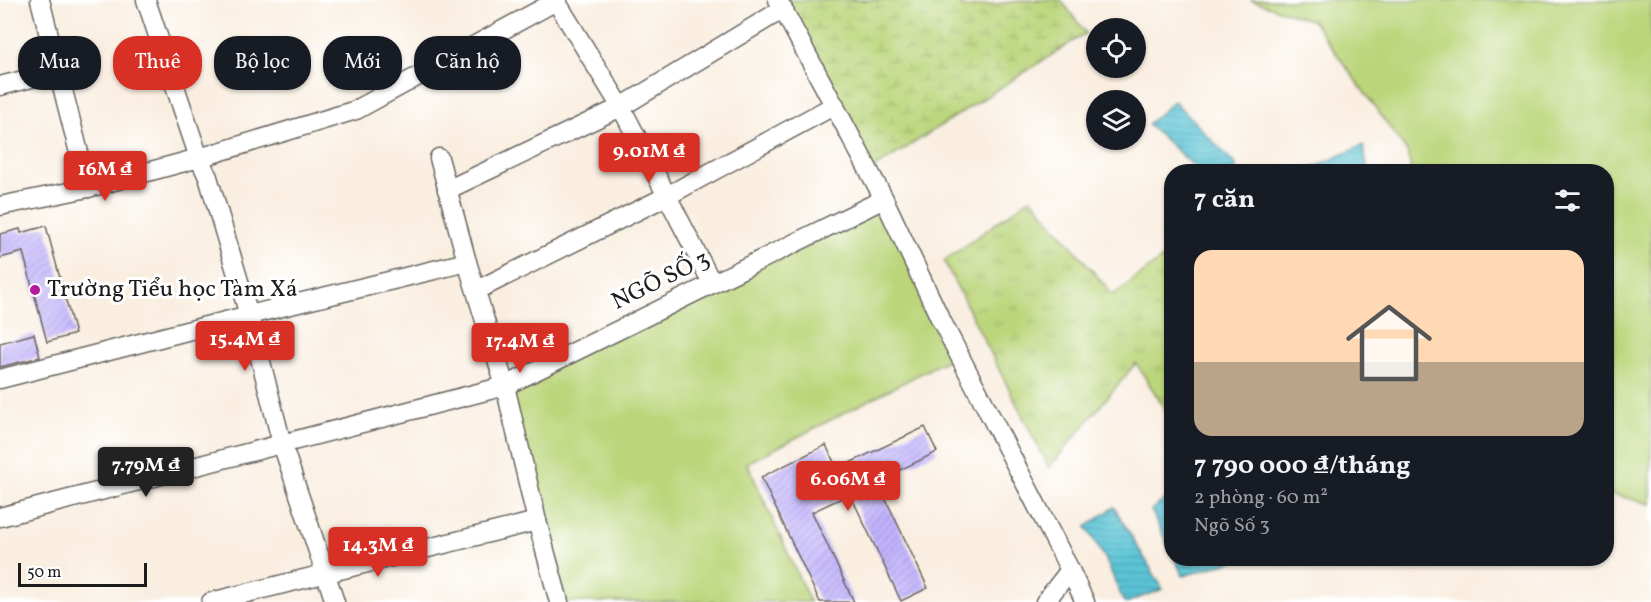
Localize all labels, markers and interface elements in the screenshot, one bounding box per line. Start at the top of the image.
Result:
map controls [1086,18,1146,150]
button: locate [1086,18,1146,78]
chip: Mua [18,36,101,90]
chip: Thuê [113,36,202,90]
chip: Bộ lọc [214,36,311,90]
chip: Mới [323,36,402,90]
chip: Căn hộ [414,36,521,90]
button: layers [1086,90,1146,150]
pin: 9.01M ₫ [594,133,704,184]
text: 9.01M ₫ [613,138,685,166]
pin: 16M ₫ [63,151,147,202]
text: 16M ₫ [78,156,132,184]
text: 7 căn [1194,182,1255,218]
icon: filters [1551,184,1584,217]
street label: NGÕ SỐ 3 [606,242,716,319]
place label: Trường Tiểu học Tàm Xá [47,273,298,307]
marker: Trường Tiểu học Tàm Xá [28,283,42,297]
icon: home [1335,289,1443,397]
pin: 15.4M ₫ [190,321,300,372]
pin: 17.4M ₫ [465,323,575,374]
text: 15.4M ₫ [210,326,280,354]
text: 17.4M ₫ [486,328,554,356]
pin: 7.79M ₫ [91,447,201,498]
text: 7 790 000 ₫/tháng [1194,448,1410,484]
text: 7.79M ₫ [112,452,180,480]
pin: 6.06M ₫ [793,461,903,512]
text: 6.06M ₫ [810,466,886,494]
text: 2 phòng · 60 m² [1194,484,1328,512]
text: Ngõ Số 3 [1194,512,1270,540]
pin: 14.3M ₫ [323,527,433,578]
text: 14.3M ₫ [342,532,414,560]
scale bar [18,560,147,588]
text: 50 m [27,562,61,584]

